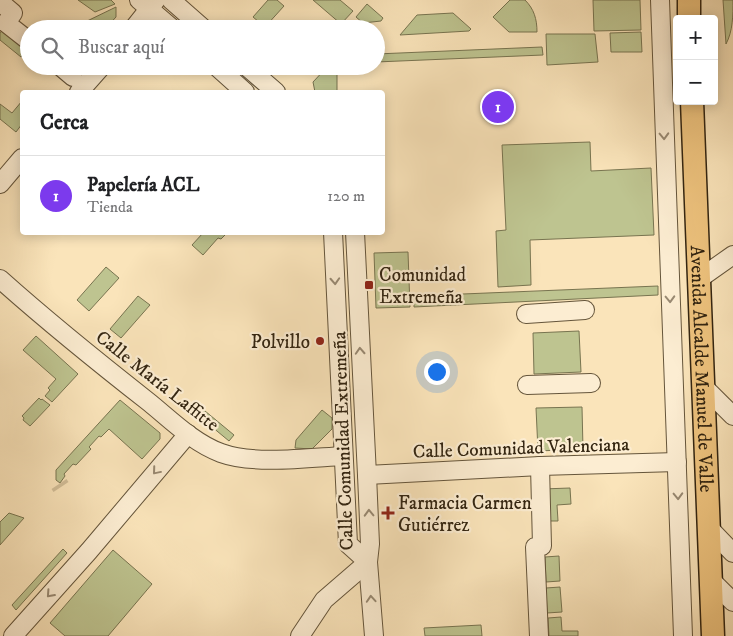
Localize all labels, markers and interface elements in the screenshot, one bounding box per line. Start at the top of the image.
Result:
map controls [673,15,718,105]
button: + [673,15,718,60]
search box [20,20,385,75]
icon: search [38,34,66,62]
text: Buscar aquí [78,36,164,59]
button: − [673,60,718,105]
pin: 1 [482,88,514,126]
text: Cerca [40,110,88,136]
one-way arrow [659,132,670,140]
text: Papelería ACL [87,174,199,197]
text: 1 [53,186,59,206]
text: 120 m [327,186,365,206]
text: Tienda [87,197,133,217]
street label: Avenida Alcalde Manuel de Valle [685,245,717,493]
place label: Comunidad Extremeña [379,264,467,309]
one-way arrow [330,277,341,285]
marker: Comunidad Extremeña [363,279,375,291]
one-way arrow [665,295,675,303]
street label: Calle María Laffitte [91,326,223,437]
place label: Polvillo [251,331,310,354]
street label: Calle Comunidad Extremeña [328,331,359,551]
marker: Polvillo [314,335,326,347]
one-way arrow [355,347,366,355]
your location [424,359,450,385]
street label: Calle Comunidad Valenciana [412,433,630,464]
one-way arrow [153,466,162,475]
place label: Farmacia Carmen Gutiérrez [398,492,532,537]
one-way arrow [673,492,683,500]
marker: Farmacia Carmen Gutiérrez [382,507,394,519]
one-way arrow [364,509,374,517]
one-way arrow [47,589,56,598]
one-way arrow [366,595,377,603]

